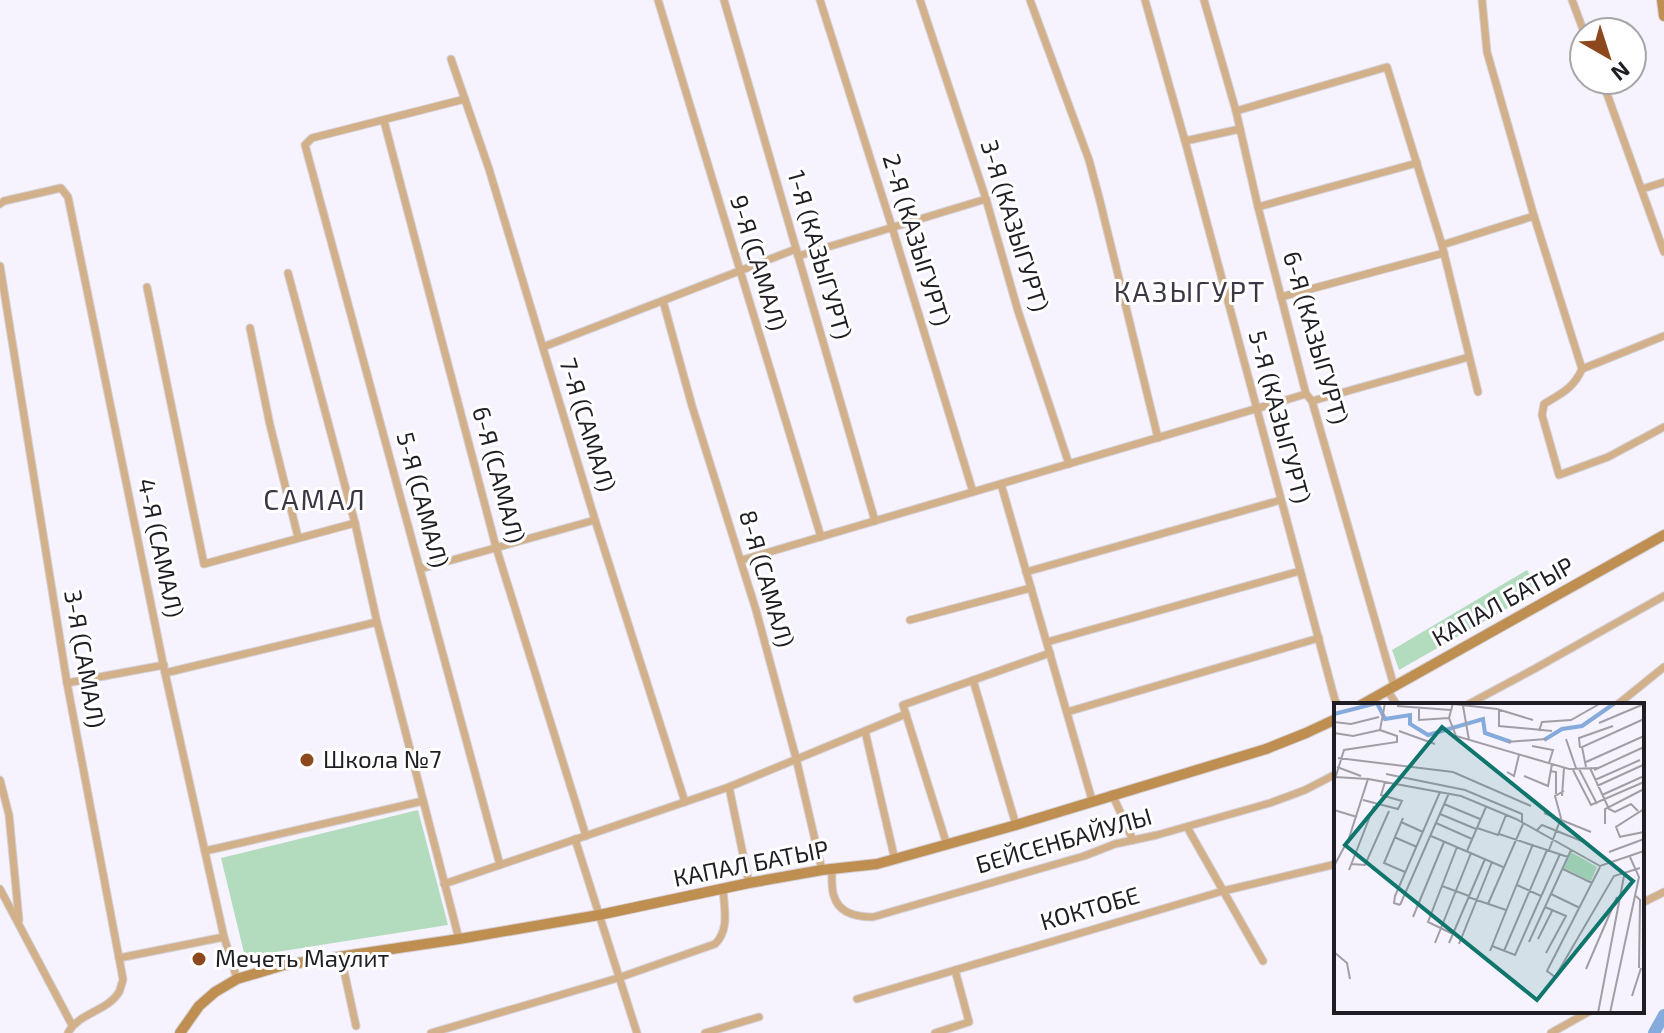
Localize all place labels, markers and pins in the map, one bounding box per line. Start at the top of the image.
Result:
place label: Школа №7 [323,744,442,773]
marker: Школа №7 [298,751,316,769]
place label: Мечеть Маулит [215,943,390,973]
marker: Мечеть Маулит [190,950,208,968]

